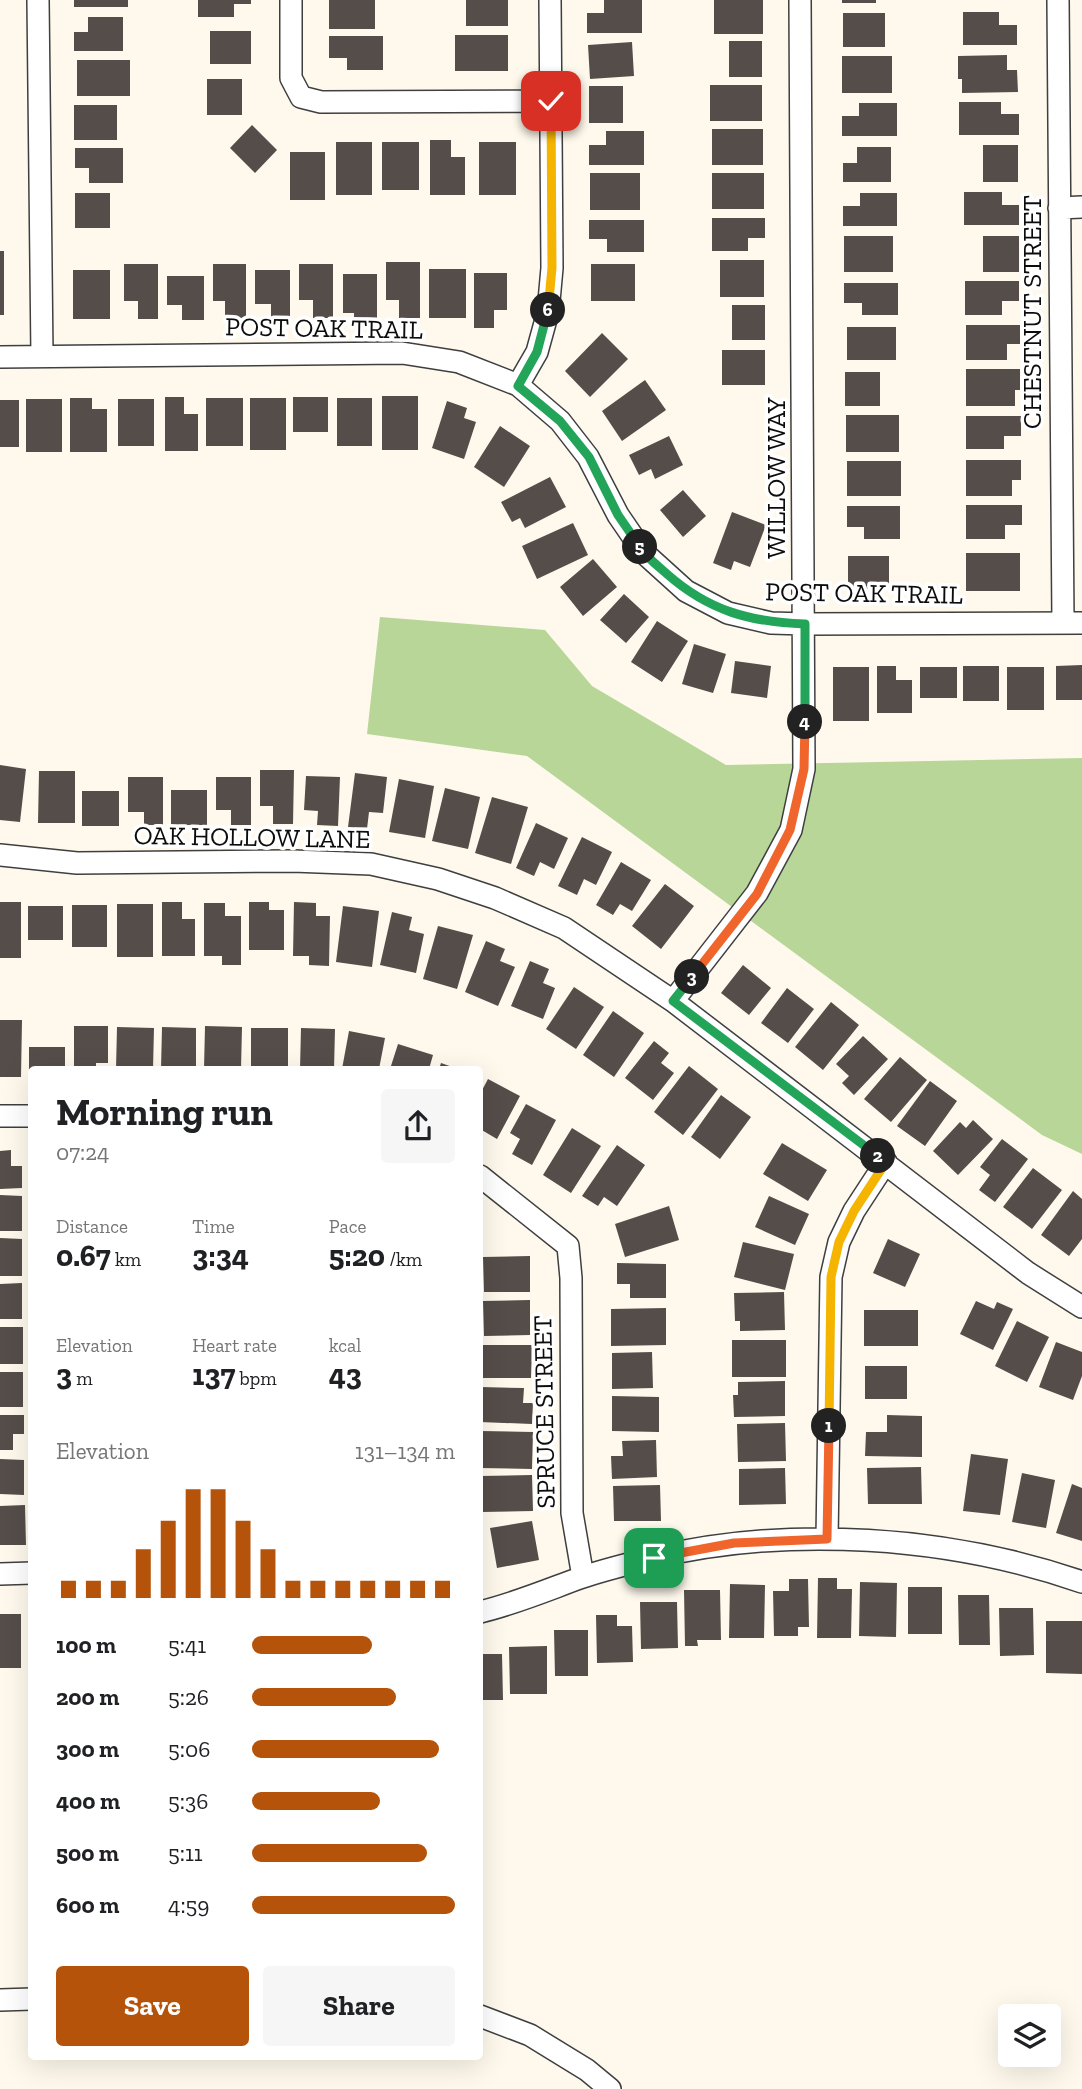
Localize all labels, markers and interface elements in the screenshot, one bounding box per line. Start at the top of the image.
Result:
pin [521,71,581,131]
icon: check [532,82,570,120]
street label: CHESTNUT STREET [1016,195,1048,429]
pin: 6 [530,292,566,328]
text: 6 [542,298,553,321]
street label: POST OAK TRAIL [225,310,423,346]
street label: WILLOW WAY [760,397,792,559]
pin: 5 [622,530,658,564]
text: 5 [635,535,644,558]
street label: POST OAK TRAIL [765,575,963,611]
pin: 4 [788,704,822,740]
text: 4 [799,710,810,733]
street label: OAK HOLLOW LANE [133,819,371,855]
pin: 3 [674,960,710,995]
text: 3 [686,965,697,988]
text: Morning run [56,1089,273,1135]
button: share [381,1089,455,1163]
text: 07:24 [56,1138,109,1166]
pin: 2 [860,1138,896,1174]
text: 2 [872,1144,883,1167]
text: Distance [56,1215,128,1238]
text: Time [192,1215,235,1238]
text: Pace [329,1215,366,1238]
text: 0.67 [56,1238,111,1274]
text: 3:34 [192,1238,249,1274]
text: 5:20 [329,1238,385,1274]
text: km [111,1248,141,1271]
text: /km [385,1248,422,1271]
street label: SPRUCE STREET [526,1315,562,1509]
text: Elevation [56,1334,133,1357]
text: Heart rate [192,1334,277,1357]
text: kcal [329,1334,361,1357]
text: 3 [56,1357,72,1393]
text: 137 [192,1357,235,1393]
text: 43 [329,1357,362,1393]
text: m [72,1367,93,1390]
text: bpm [235,1367,277,1390]
pin: 1 [812,1408,846,1444]
text: 1 [825,1414,832,1437]
text: Elevation [56,1437,149,1465]
text: 131–134 m [355,1437,455,1465]
pin [624,1528,684,1588]
icon: arrive [635,1539,673,1577]
text: 100 m [56,1631,116,1659]
text: 5:41 [168,1631,206,1659]
text: 200 m [56,1683,119,1711]
text: 5:26 [168,1683,209,1711]
text: 300 m [56,1735,119,1763]
text: 5:06 [168,1735,210,1763]
text: 400 m [56,1787,120,1815]
text: 5:36 [168,1787,208,1815]
text: 500 m [56,1839,119,1867]
text: 5:11 [168,1839,203,1867]
text: 600 m [56,1891,119,1919]
text: 4:59 [168,1891,210,1919]
button: Save [56,1966,249,2046]
button: Share [263,1966,455,2046]
map controls [998,2004,1061,2067]
button: layers [998,2004,1061,2067]

